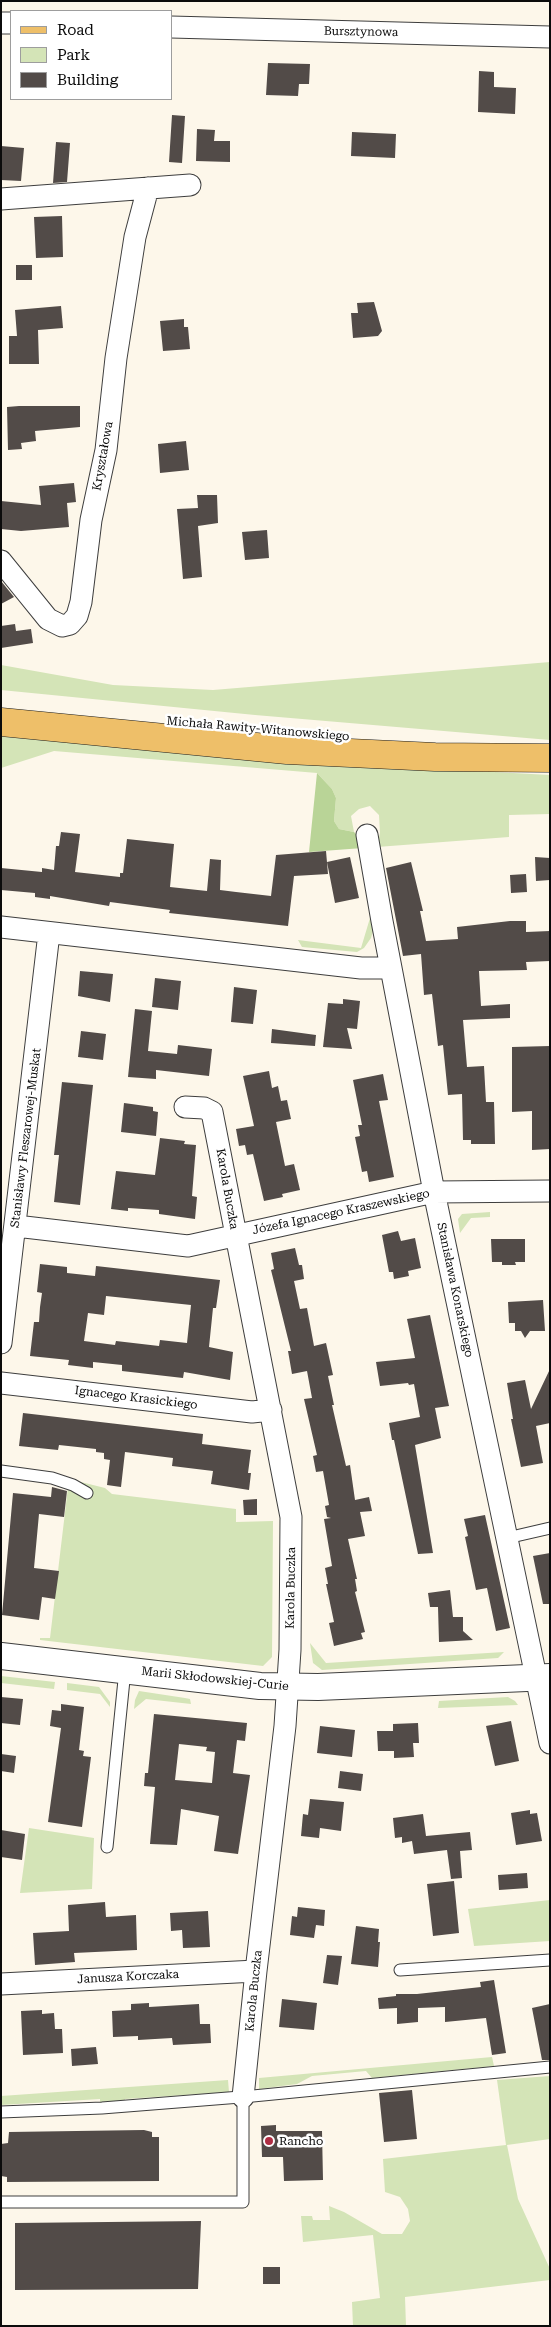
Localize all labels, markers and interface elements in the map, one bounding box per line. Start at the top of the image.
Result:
legend [10,10,172,100]
text: Road [57,21,94,39]
street label: Bursztynowa [324,24,398,40]
text: Park [57,46,90,64]
text: Building [57,71,118,89]
street label: Kryształowa [90,420,116,492]
street label: Michała Rawity-Witanowskiego [166,714,350,744]
street label: Stanisławy Fleszarowej-Muskat [8,1047,44,1229]
street label: Karola Buczka [213,1147,241,1231]
street label: Józefa Ignacego Kraszewskiego [251,1186,431,1238]
street label: Stanisława Konarskiego [434,1221,476,1359]
street label: Ignacego Krasickiego [74,1383,198,1413]
street label: Karola Buczka [283,1547,299,1629]
street label: Marii Skłodowskiej-Curie [141,1664,289,1694]
street label: Karola Buczka [243,1950,265,2032]
street label: Janusza Korczaka [77,1967,179,1987]
place label: Rancho [279,2134,323,2148]
marker: Rancho [263,2135,275,2147]

